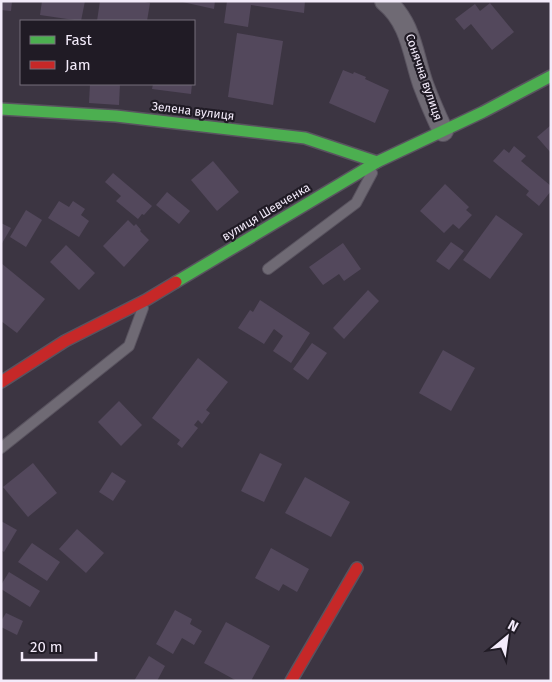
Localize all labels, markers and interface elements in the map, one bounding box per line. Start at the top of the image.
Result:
legend [20,20,195,85]
text: Fast [65,31,92,49]
street label: Сонячна вулиця [403,32,445,122]
text: Jam [65,56,91,74]
street label: Зелена вулиця [151,99,235,123]
street label: вулиця Шевченка [219,180,313,244]
north arrow [482,612,532,662]
text: N [505,616,521,636]
scale bar [22,630,96,662]
text: 20 m [30,638,63,656]

